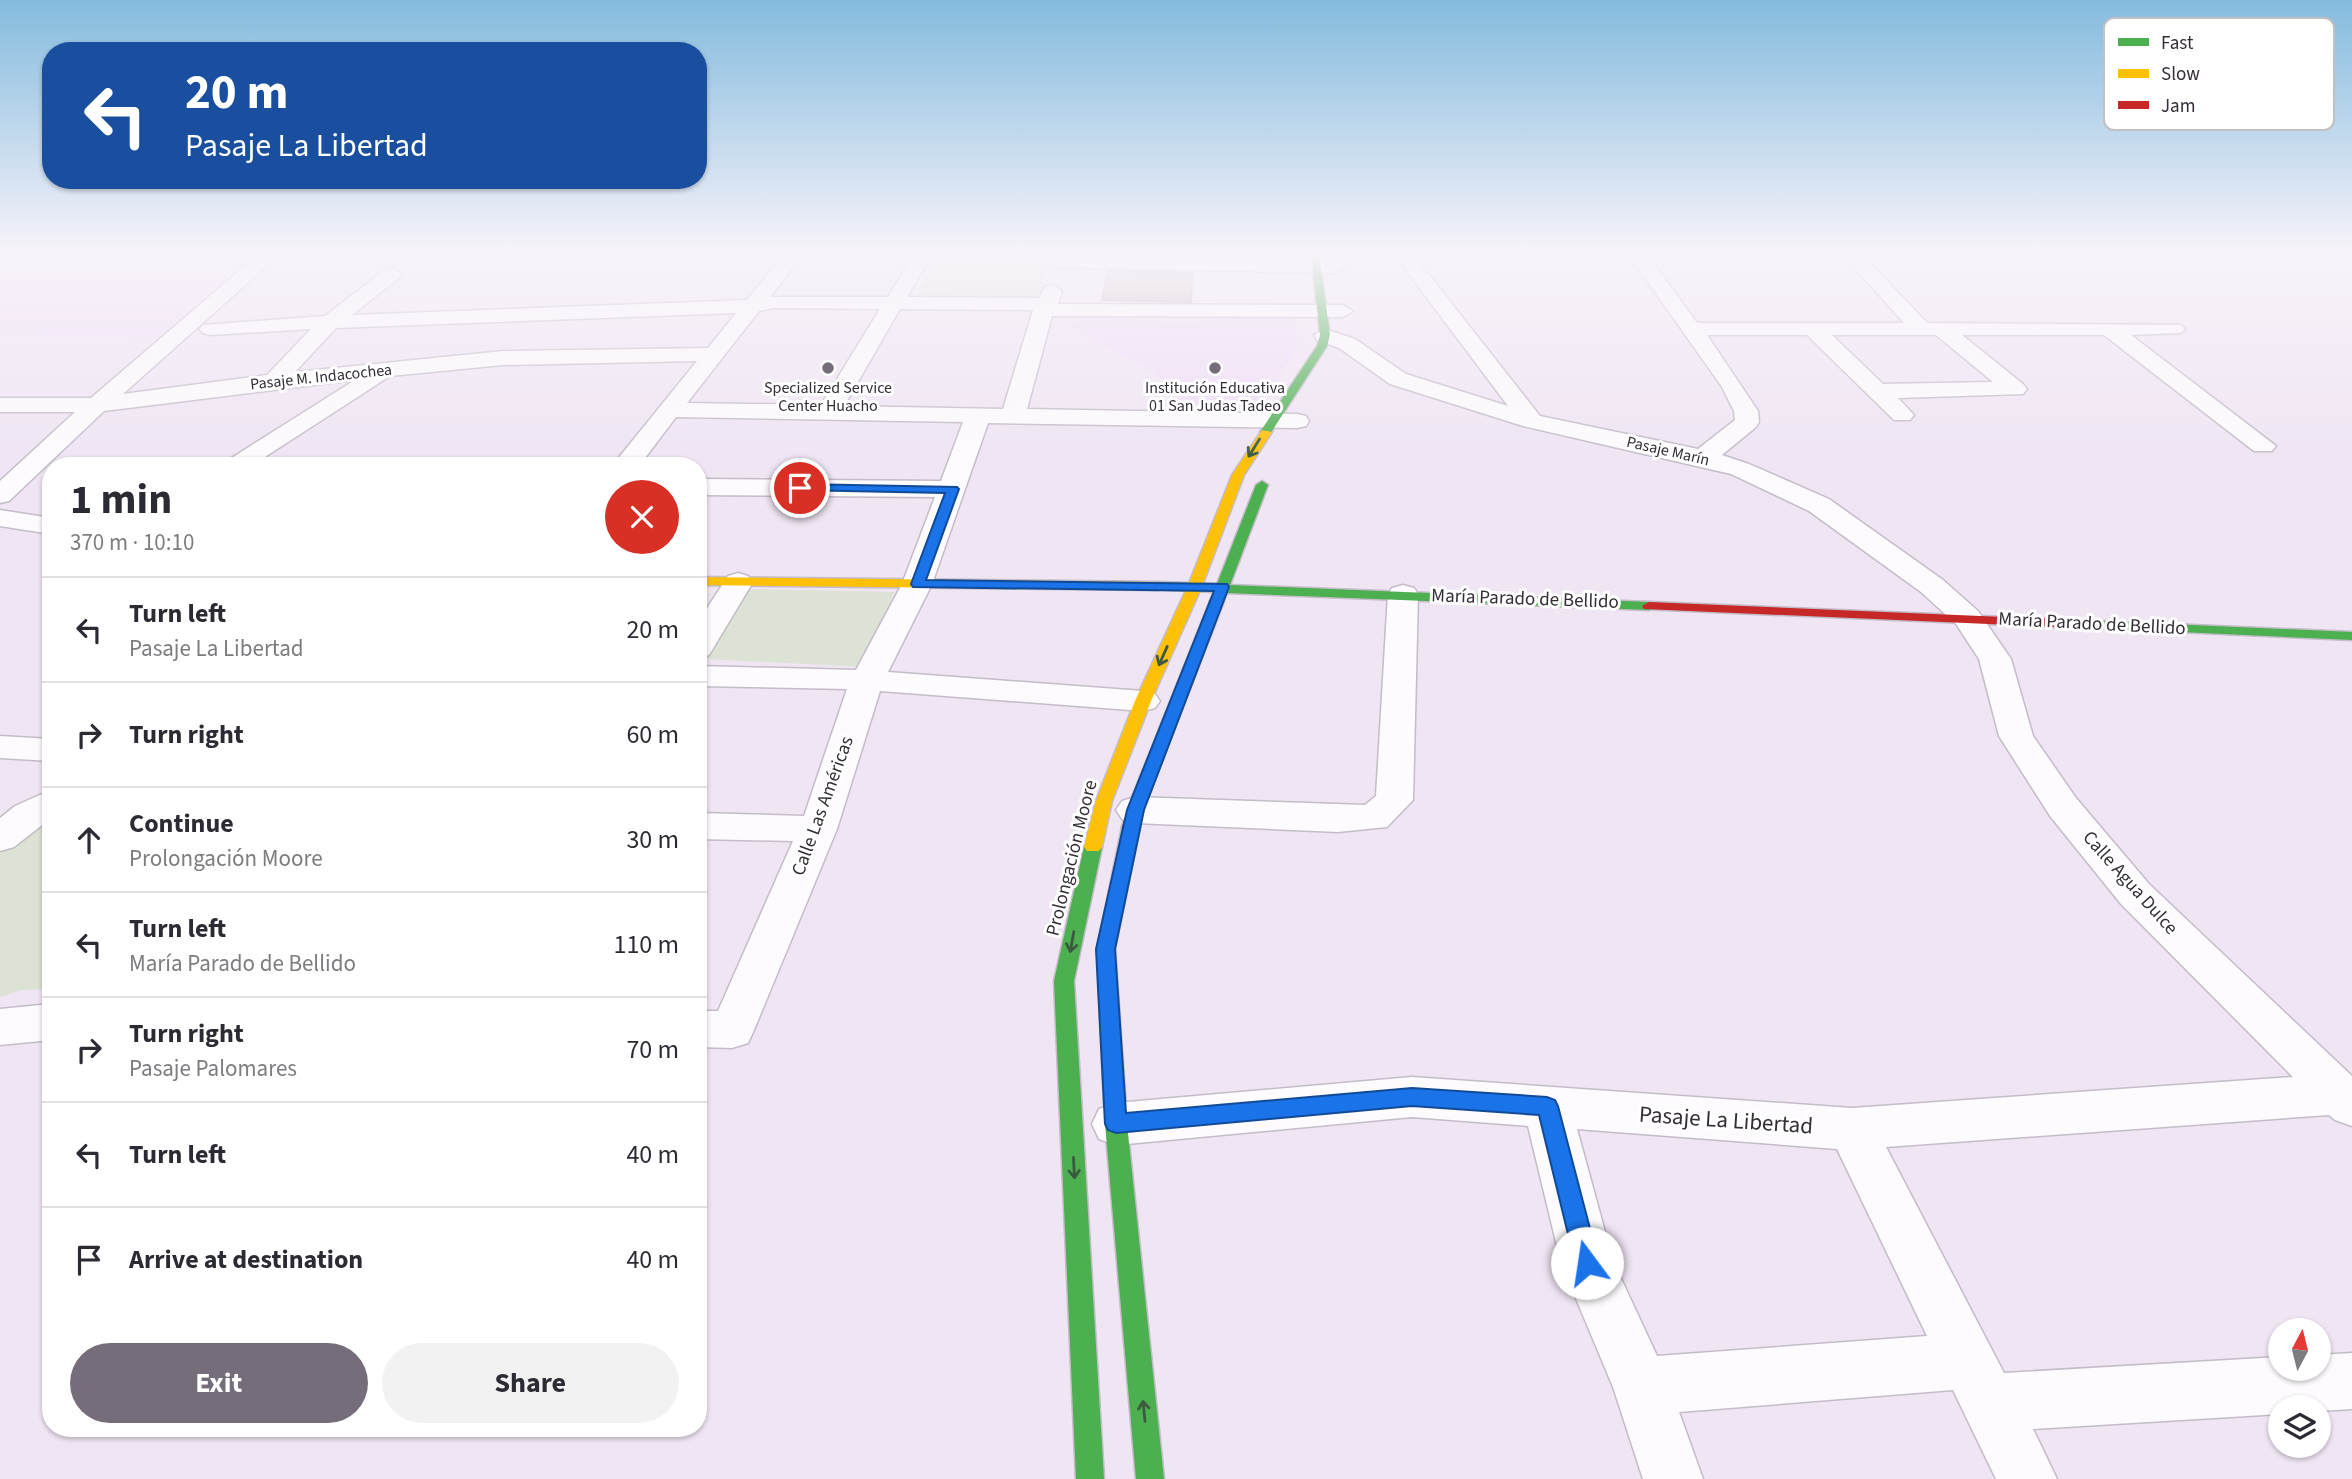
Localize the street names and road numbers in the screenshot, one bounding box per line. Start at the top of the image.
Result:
street label: Pasaje M. Indacochea [249,359,393,395]
street label: Pasaje Marín [1624,431,1712,471]
street label: María Parado de Bellido [1431,582,1619,616]
street label: María Parado de Bellido [1998,606,2186,642]
street label: Calle Las Américas [785,732,861,880]
street label: Prolongación Moore [1040,777,1104,939]
street label: Calle Agua Dulce [2076,825,2184,941]
street label: Pasaje La Libertad [1638,1097,1814,1143]

